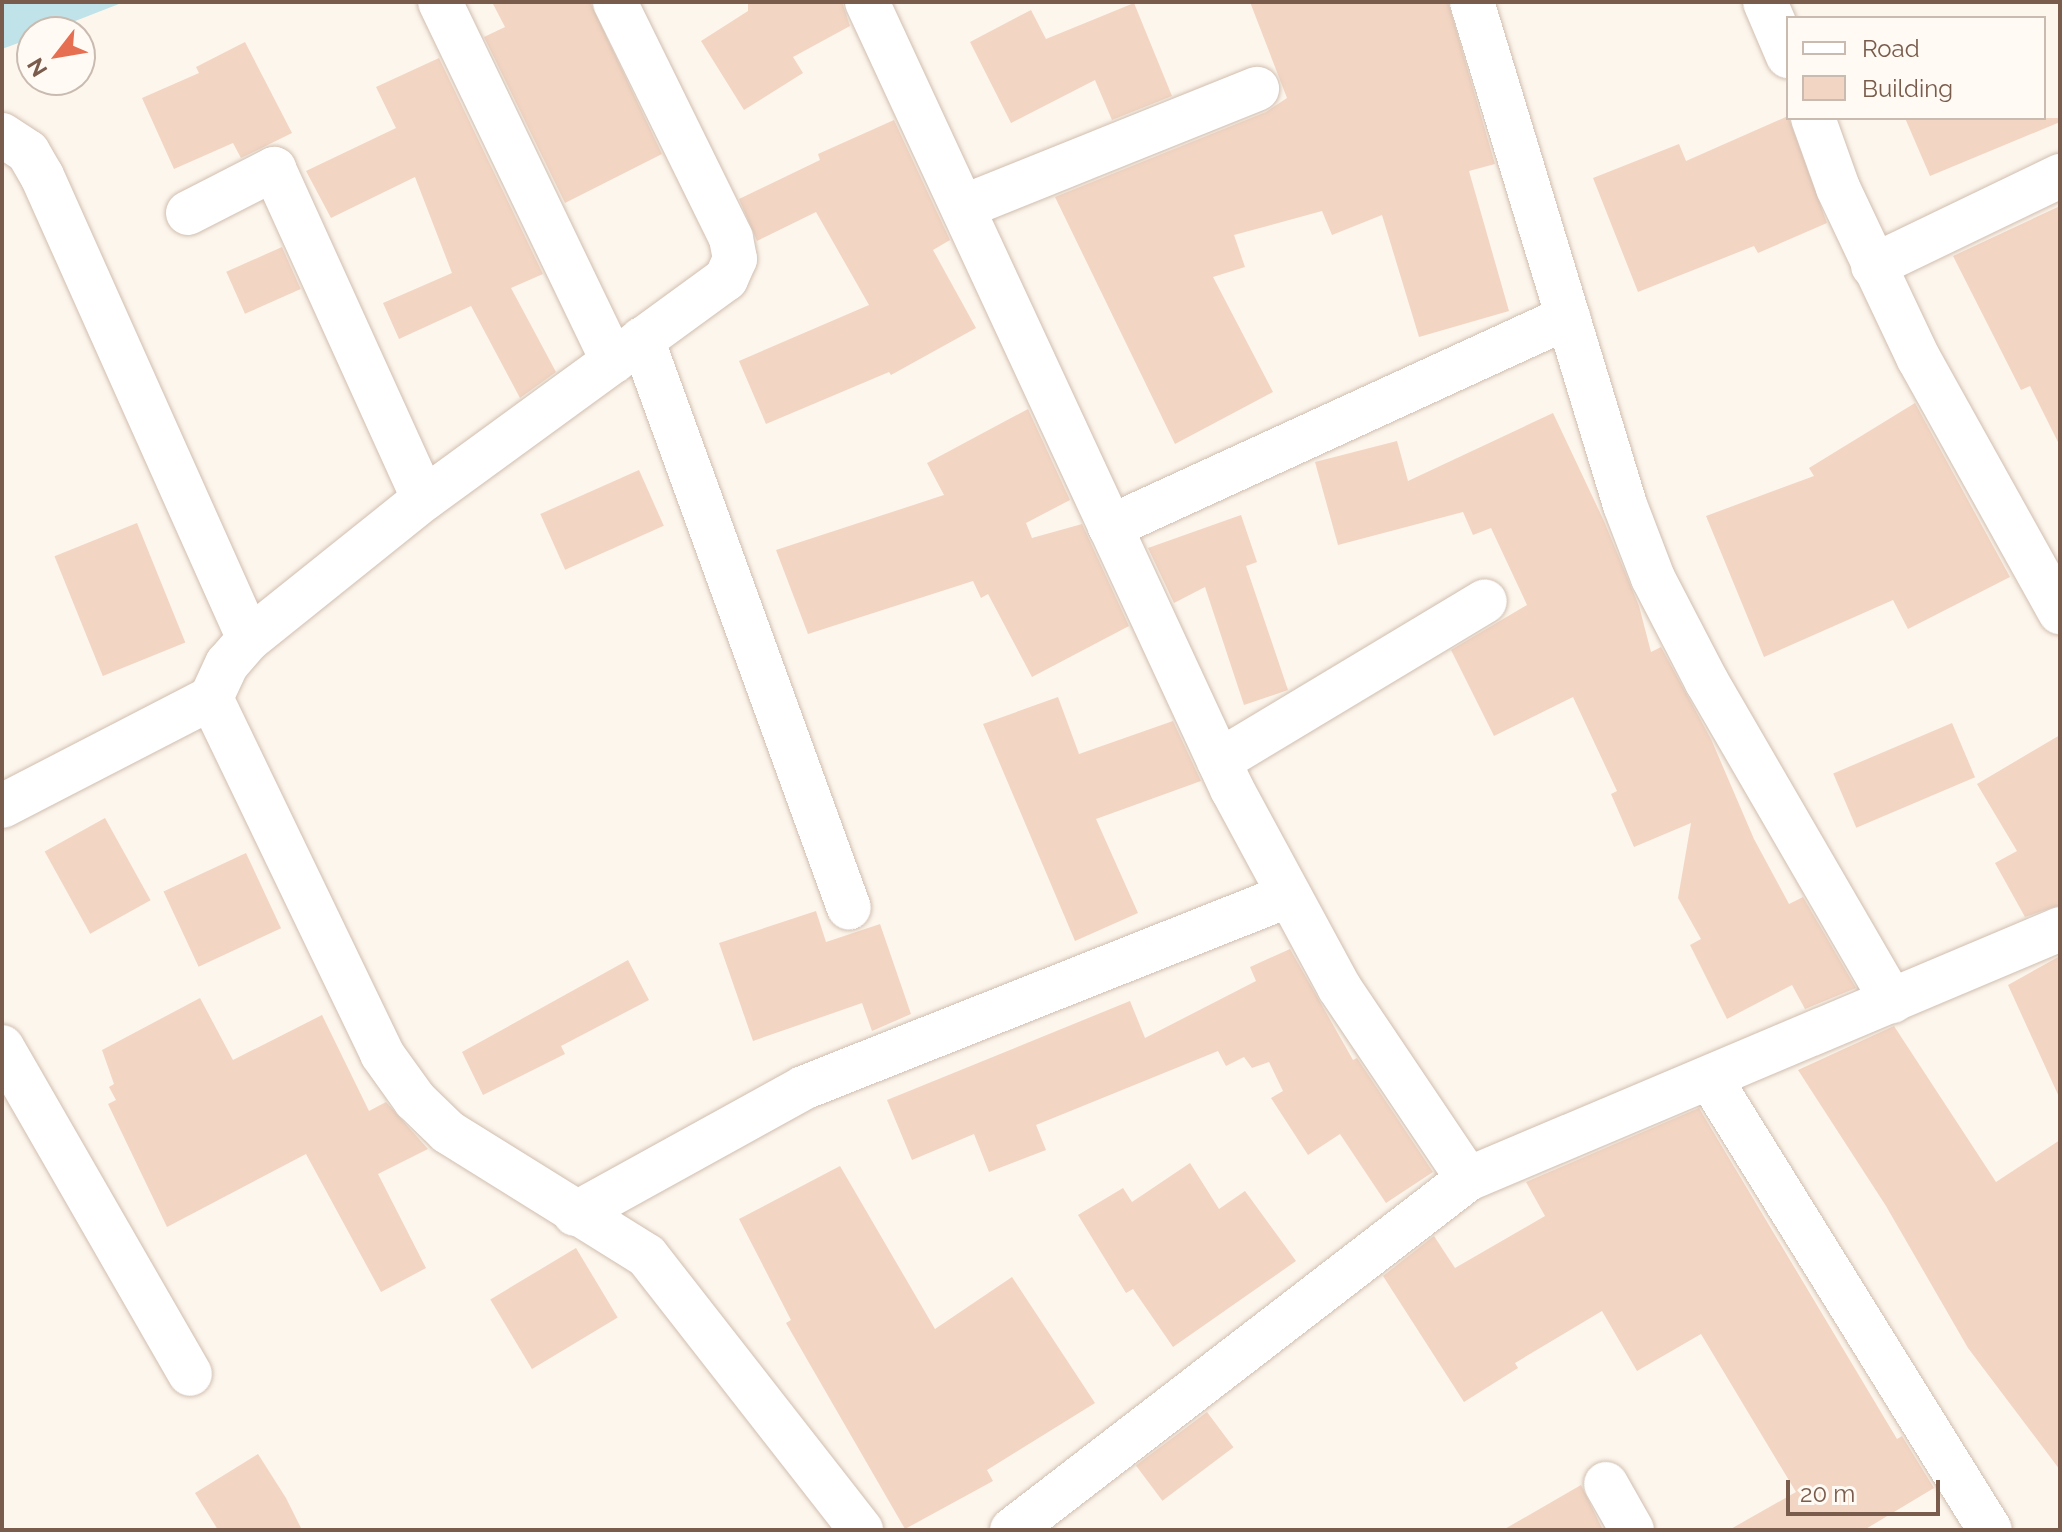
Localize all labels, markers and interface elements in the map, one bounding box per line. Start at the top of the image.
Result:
north arrow [16,16,96,96]
legend [1786,16,2046,120]
text: Road [1862,34,1920,63]
text: N [22,53,53,81]
text: Building [1862,74,1953,103]
scale bar [1790,1464,1944,1514]
text: 20 m [1800,1479,1855,1508]

